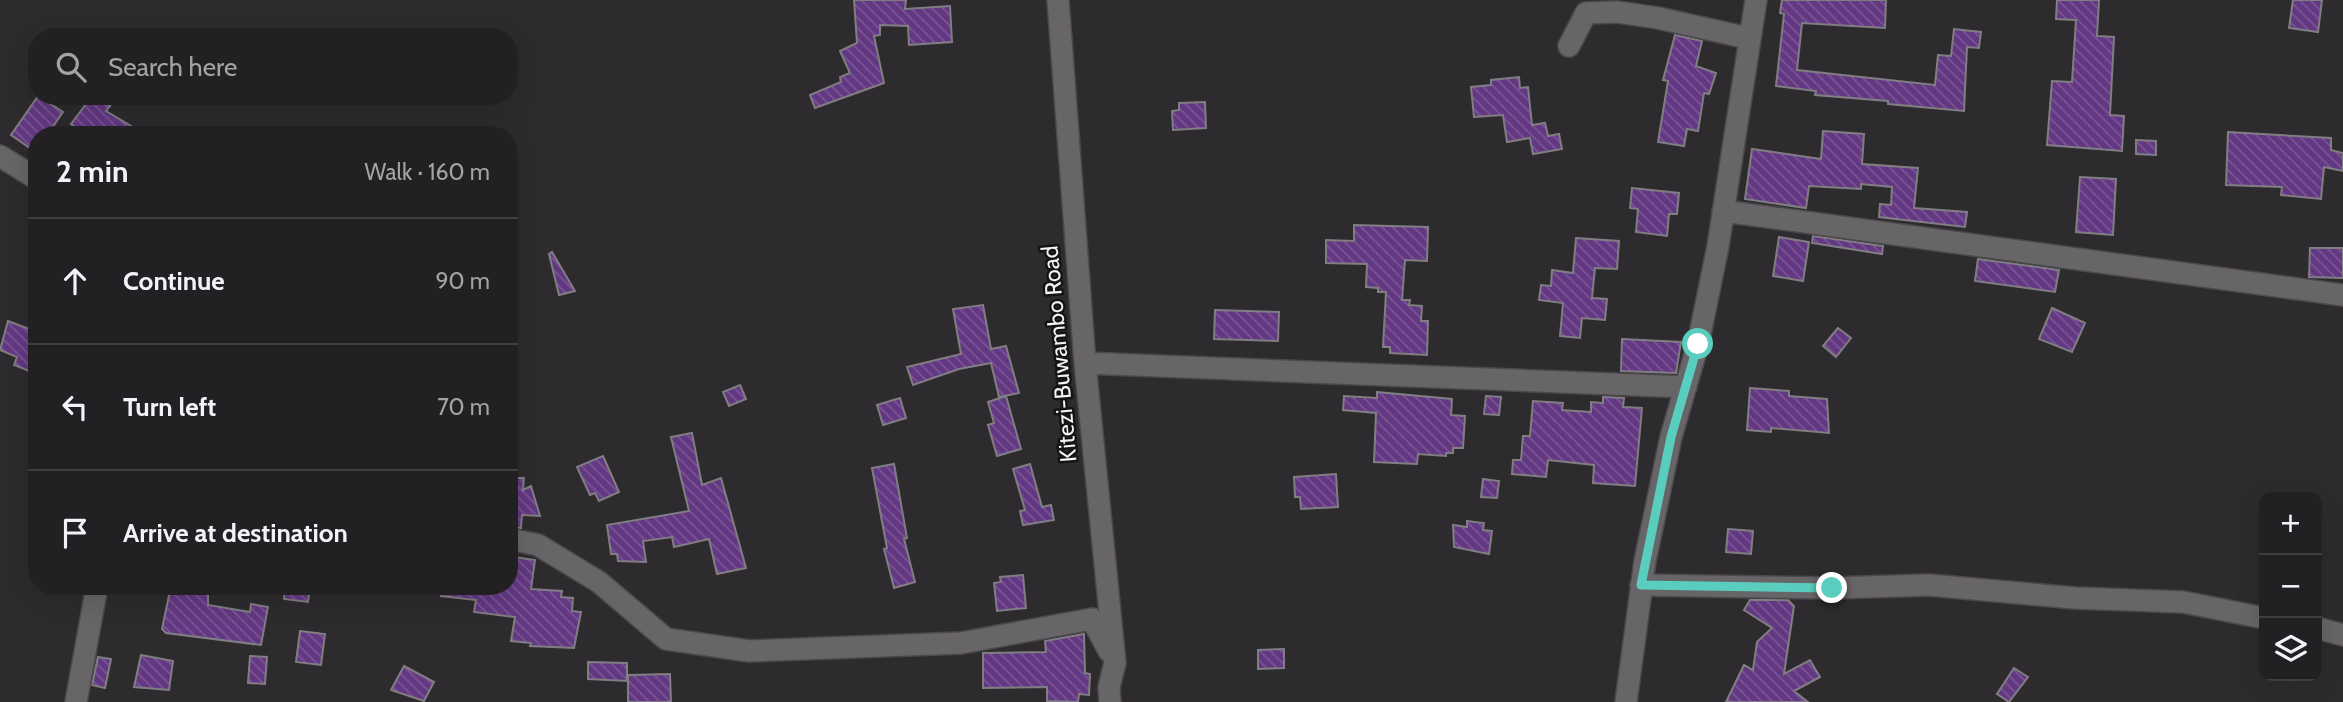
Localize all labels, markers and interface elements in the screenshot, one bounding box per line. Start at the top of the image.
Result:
search box [28,28,518,105]
icon: search [52,48,90,86]
text: Search here [108,51,237,83]
text: 2 min [56,153,128,190]
text: Walk · 160 m [365,158,490,186]
street label: Kitezi-Buwambo Road [1036,245,1082,463]
icon: ahead [56,262,94,300]
text: Continue [123,265,225,297]
text: 90 m [436,267,490,295]
route start [1682,328,1713,359]
icon: left [56,388,94,426]
text: Turn left [123,391,216,423]
text: 70 m [437,393,490,421]
map controls [2259,492,2322,681]
button: + [2259,492,2322,555]
icon: arrive [56,514,94,552]
text: Arrive at destination [123,517,348,549]
button: − [2259,555,2322,618]
route end [1816,572,1847,603]
button: layers [2259,618,2322,681]

